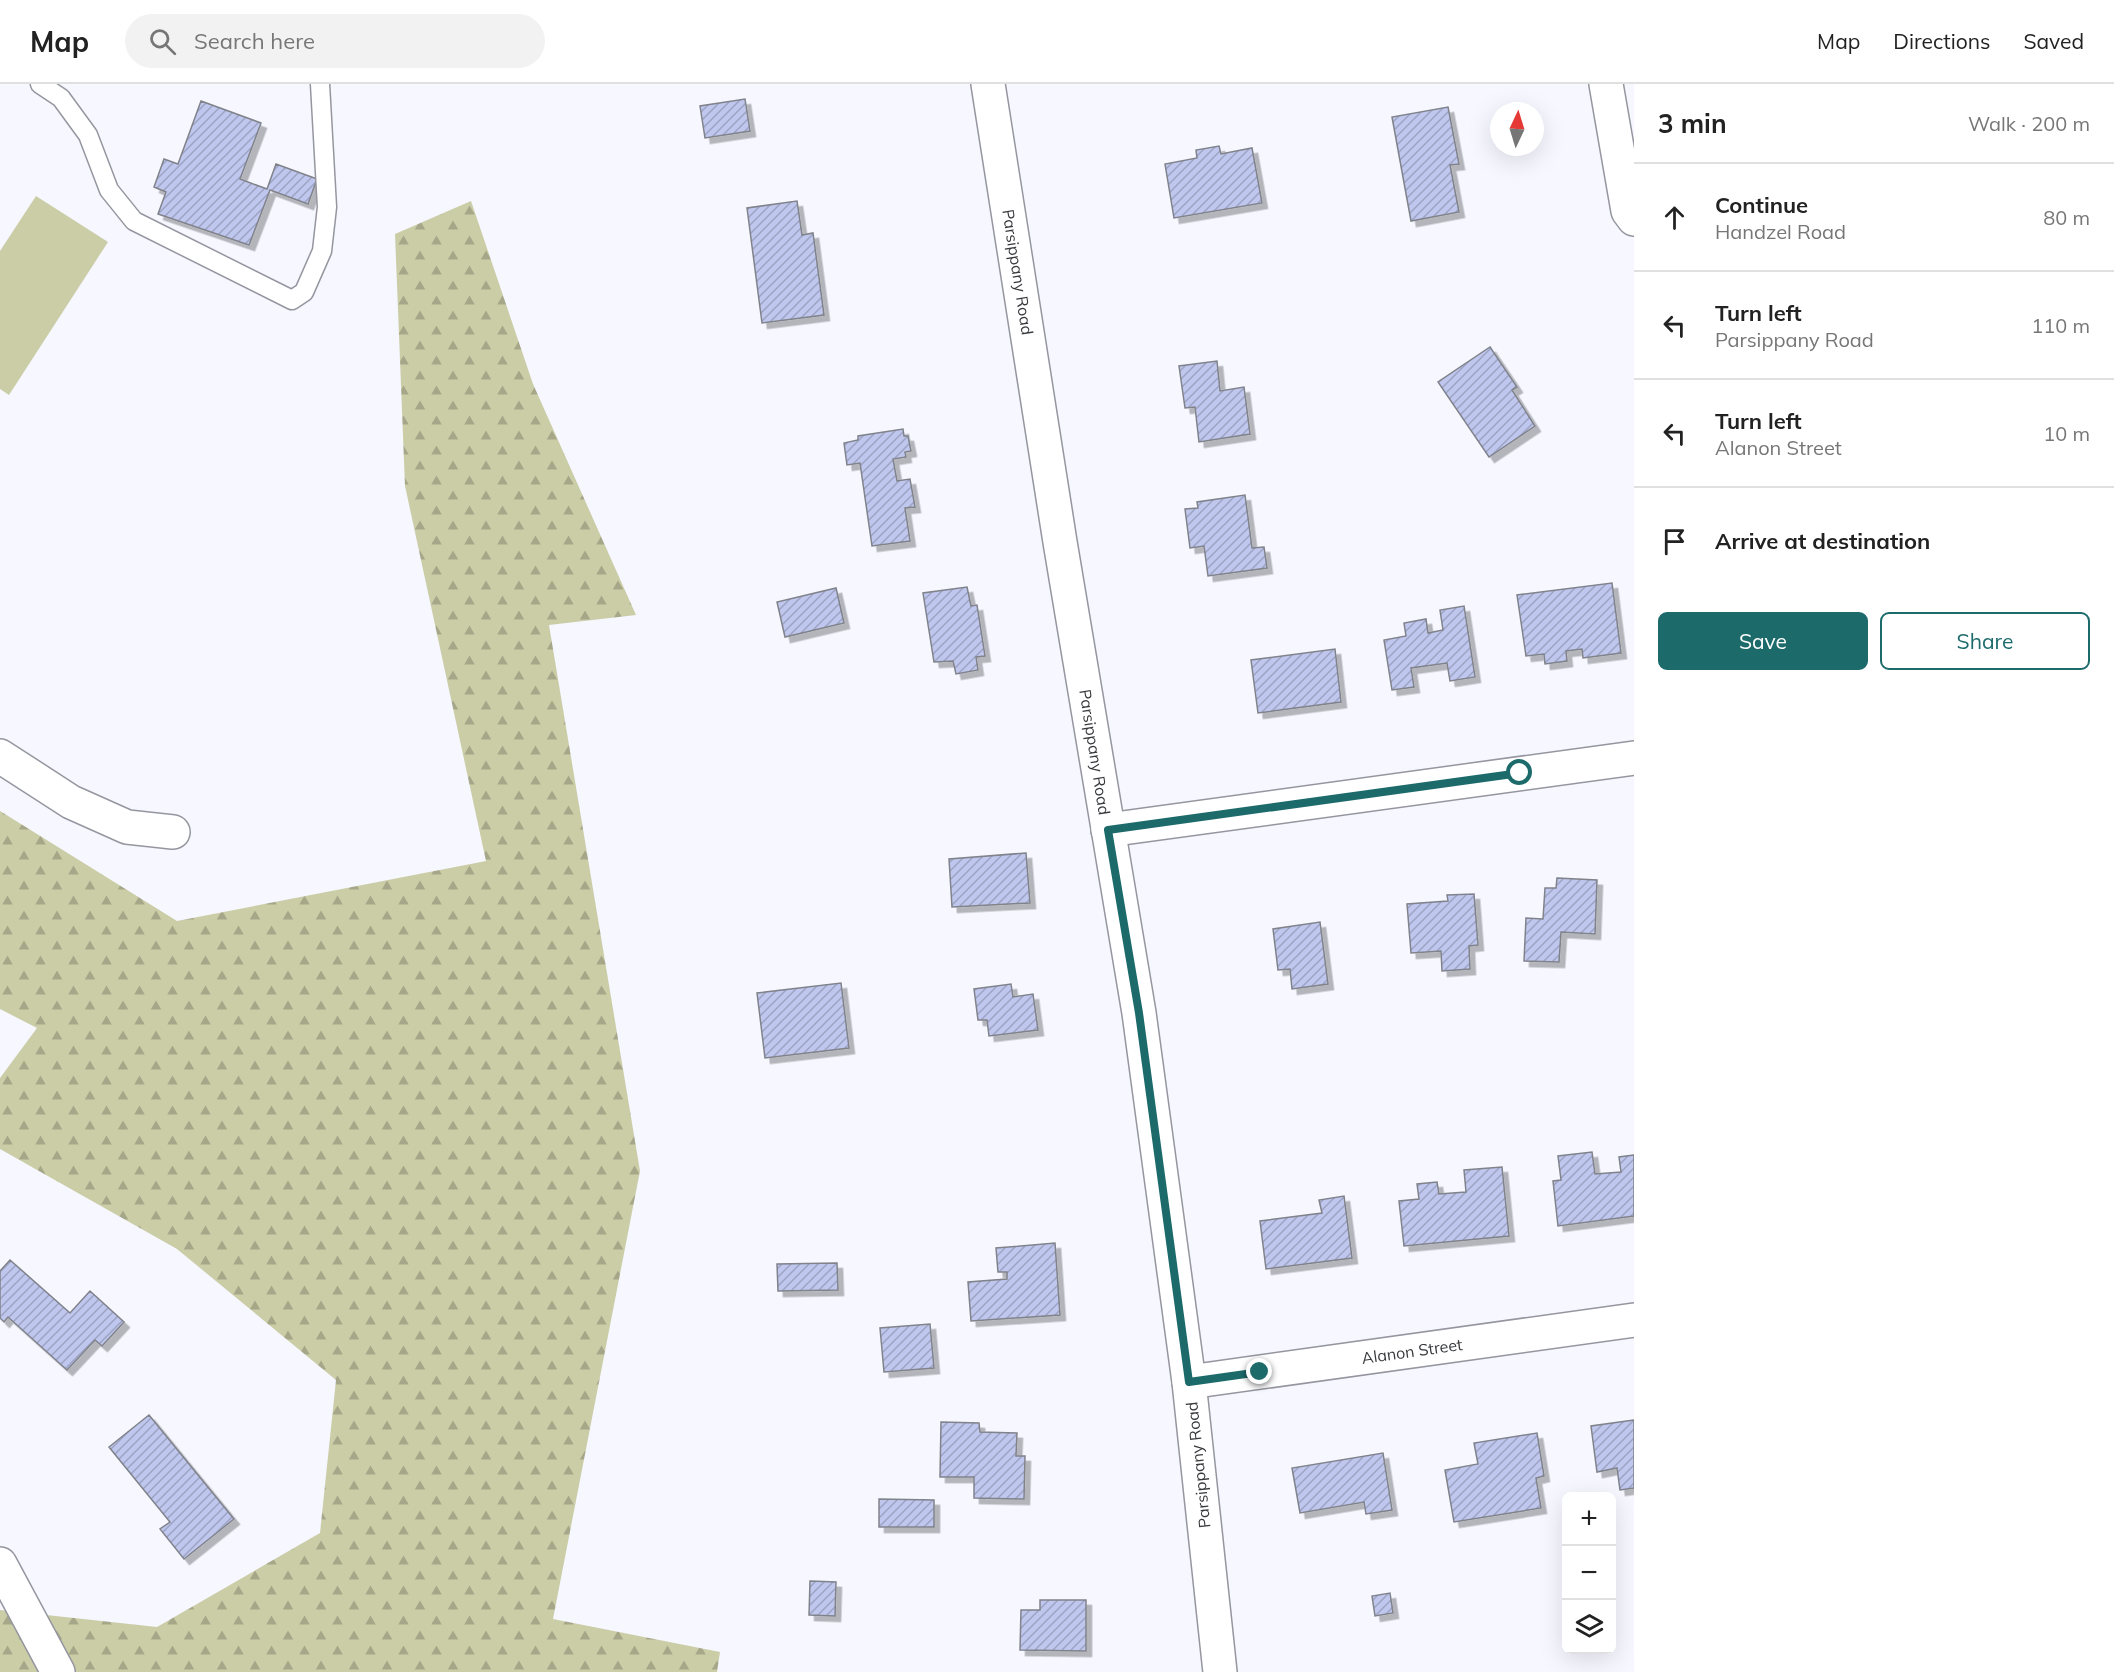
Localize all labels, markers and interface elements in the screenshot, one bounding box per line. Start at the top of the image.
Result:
search box [125,14,545,68]
text: Map [30,24,89,59]
icon: search [146,25,179,58]
text: Search here [194,27,315,55]
text: Map [1817,28,1860,54]
text: Directions [1893,28,1990,54]
text: Saved [2023,28,2084,54]
north arrow [1490,102,1544,156]
text: 3 min [1658,107,1727,140]
text: Walk · 200 m [1968,111,2090,136]
text: Continue [1715,191,1808,219]
icon: ahead [1658,201,1691,234]
text: 80 m [2043,205,2090,230]
street label: Parsippany Road [998,208,1038,336]
text: Handzel Road [1715,219,1846,244]
text: Turn left [1715,299,1802,327]
icon: left [1658,309,1691,342]
text: 110 m [2031,313,2090,338]
text: Parsippany Road [1715,327,1874,352]
text: Turn left [1715,407,1802,435]
icon: left [1658,417,1691,450]
text: 10 m [2043,421,2090,446]
text: Alanon Street [1715,435,1842,460]
icon: arrive [1658,525,1691,558]
text: Arrive at destination [1715,527,1930,555]
button: Save [1658,612,1868,670]
button: Share [1880,612,2090,670]
street label: Parsippany Road [1075,688,1115,816]
route start [1506,759,1532,785]
street label: Alanon Street [1360,1334,1464,1368]
route end [1246,1358,1272,1384]
street label: Parsippany Road [1181,1401,1215,1529]
map controls [1562,1492,1616,1654]
button: + [1562,1492,1616,1546]
button: − [1562,1546,1616,1600]
button: layers [1562,1600,1616,1654]

